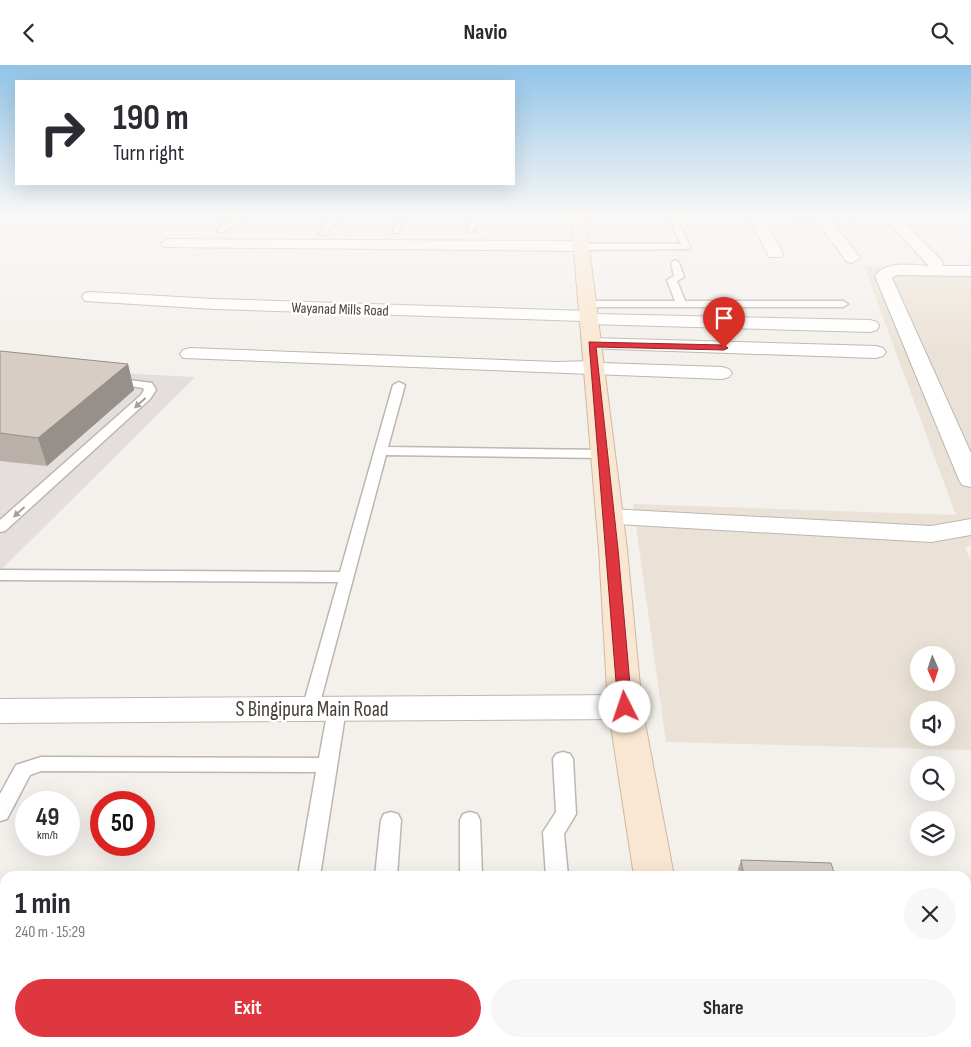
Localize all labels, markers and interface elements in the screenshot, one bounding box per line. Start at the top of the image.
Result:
icon: back [15,19,43,47]
text: Navio [464,19,507,46]
icon: search [928,19,956,47]
text: 190 m [113,97,189,140]
icon: right [30,100,95,165]
text: Turn right [113,140,184,167]
pin [703,297,745,348]
street label: Wayanad Mills Road [291,298,389,321]
icon: arrive [710,304,738,332]
one-way arrow [134,397,146,409]
one-way arrow [12,506,25,517]
north arrow [910,646,955,691]
map controls [910,646,955,856]
position arrow [598,680,650,732]
street label: S Bingipura Main Road [235,697,389,722]
button: sound [910,701,955,746]
button: search [910,756,955,801]
speed limit sign: 50 [90,791,155,856]
text: 49 [36,802,59,833]
button: layers [910,811,955,856]
text: km/h [37,828,58,843]
text: 1 min [15,886,71,922]
button: close [904,888,956,940]
text: 240 m · 15:29 [15,923,85,942]
button: Exit [15,979,481,1037]
button: Share [491,979,956,1037]

